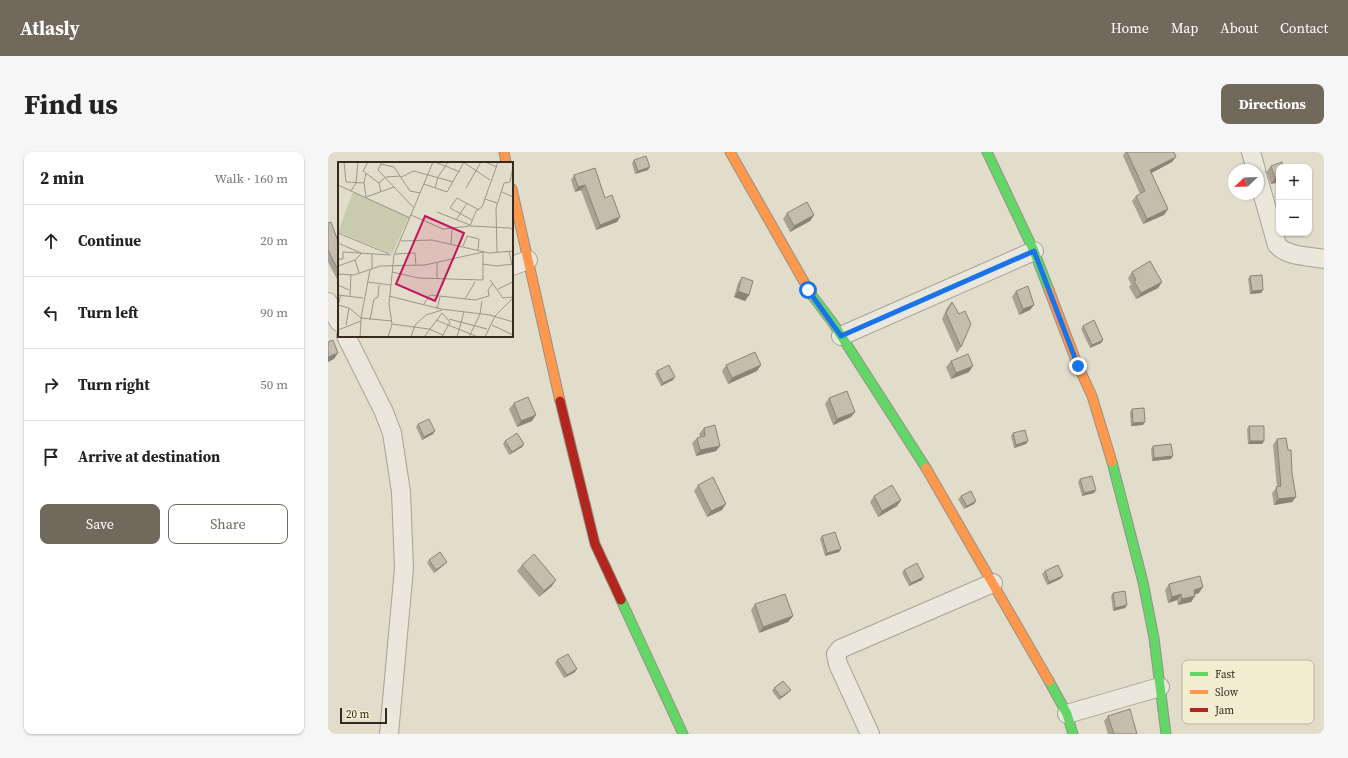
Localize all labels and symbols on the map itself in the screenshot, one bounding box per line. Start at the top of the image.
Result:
inset map [338,162,513,337]
north arrow [1228,164,1264,200]
route start [799,281,817,299]
route end [1069,357,1087,375]
legend [1182,660,1314,724]
text: Fast [1215,667,1235,682]
text: Slow [1215,685,1239,700]
text: Jam [1214,703,1234,718]
scale bar [340,706,387,725]

